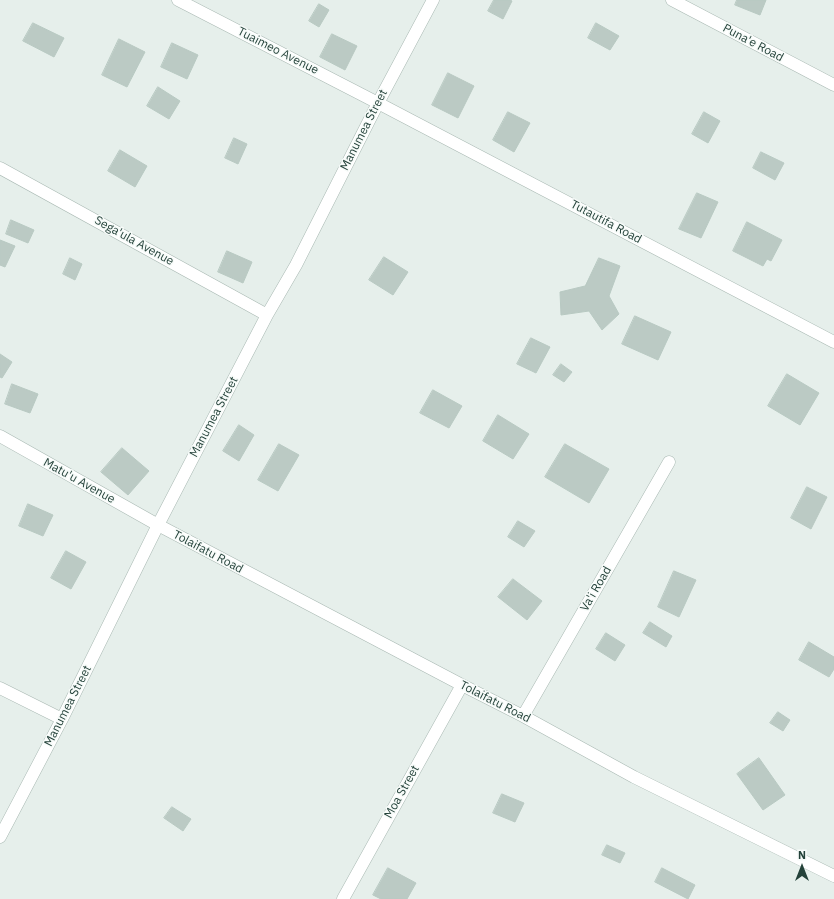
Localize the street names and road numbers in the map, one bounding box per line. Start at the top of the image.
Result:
street label: Puna'e Road [720,21,786,65]
street label: Tuaimeo Avenue [235,24,321,78]
street label: Manumea Street [337,87,391,173]
street label: Tutautifa Road [568,197,644,247]
street label: Sega'ula Avenue [92,213,176,269]
street label: Manumea Street [187,374,241,460]
street label: Matu'u Avenue [41,455,117,507]
street label: Tolaifatu Road [171,528,245,576]
street label: Va'i Road [577,564,615,614]
street label: Manumea Street [41,663,95,749]
street label: Tolaifatu Road [457,678,533,726]
street label: Moa Street [381,763,423,821]

